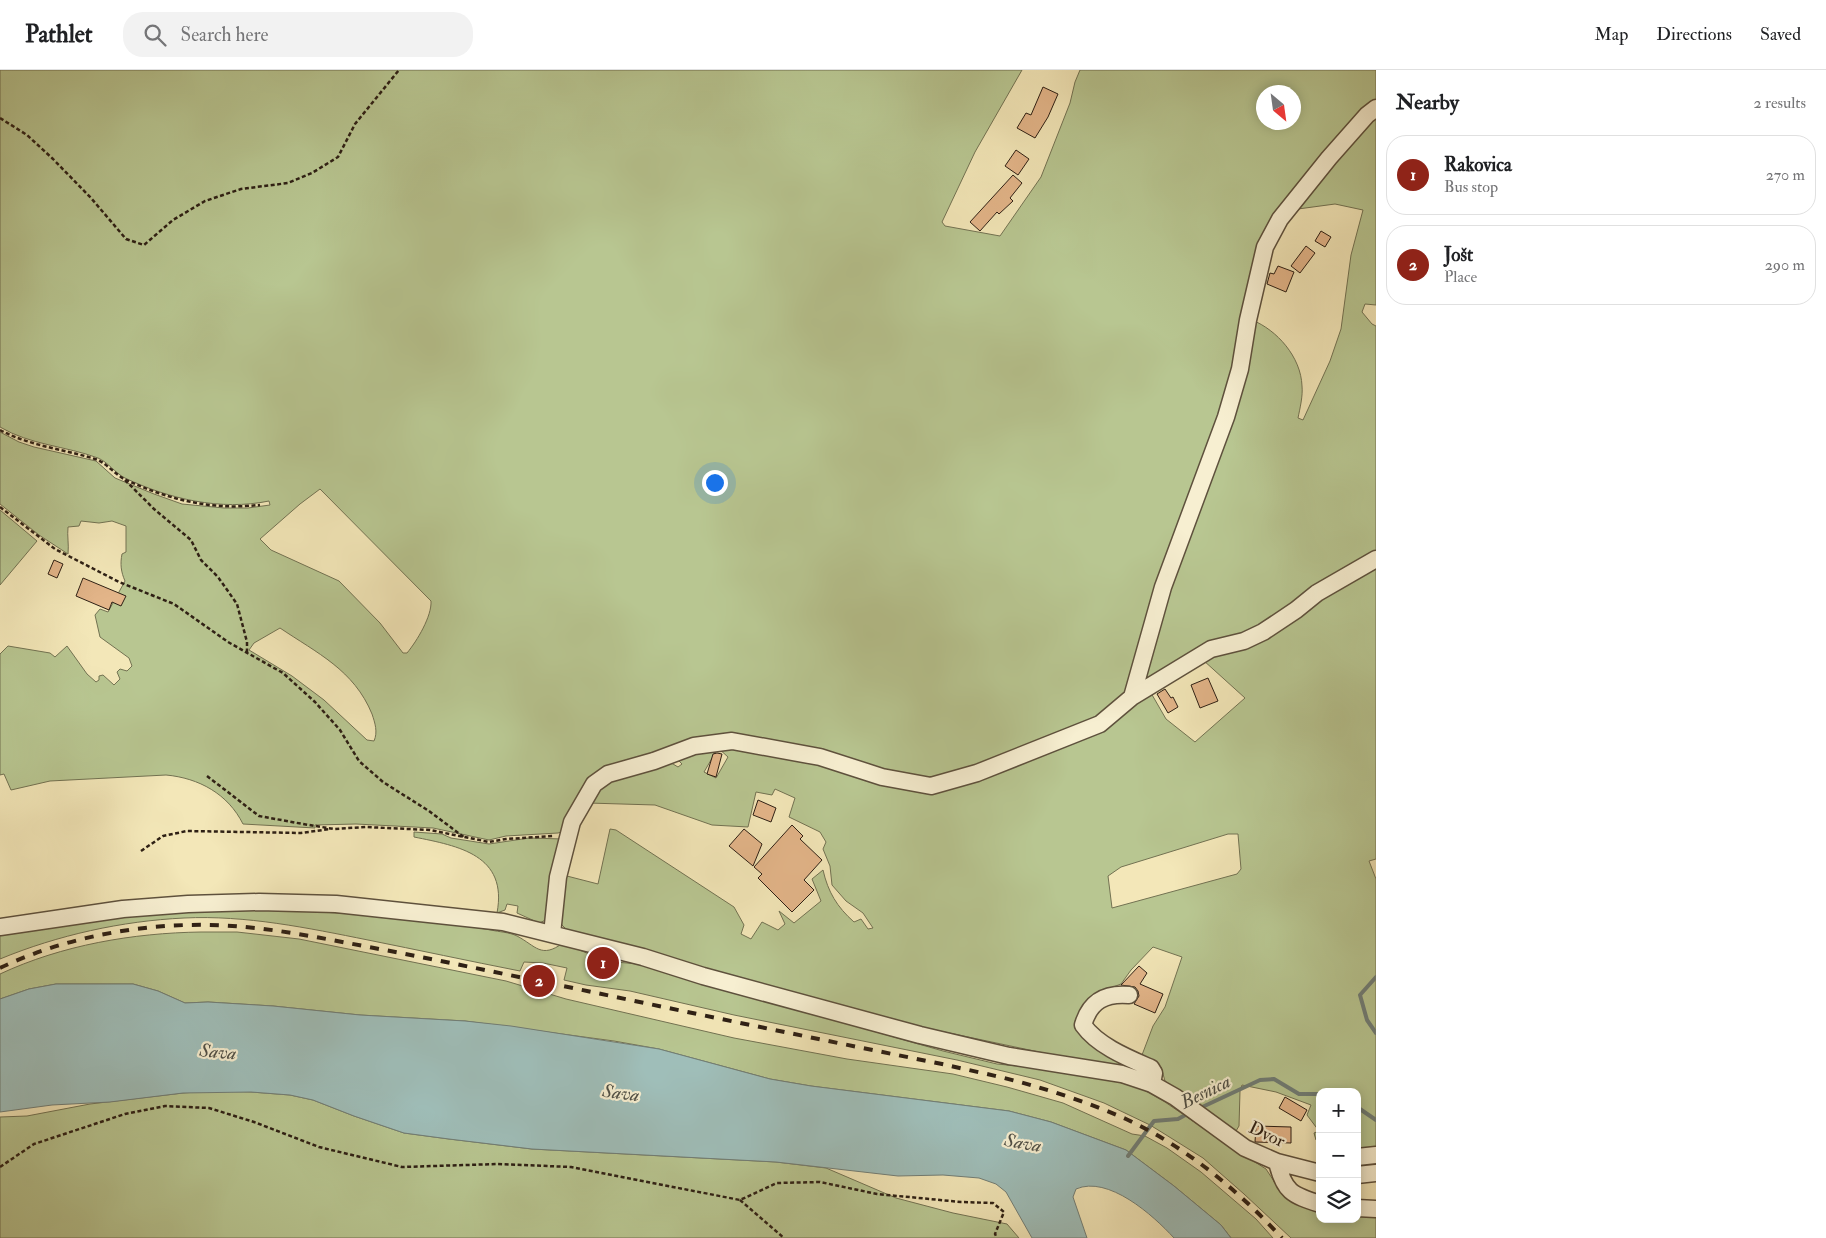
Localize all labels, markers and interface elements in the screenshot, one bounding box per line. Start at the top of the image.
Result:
search box [123,12,473,57]
text: Pathlet [25,19,93,50]
icon: search [141,21,169,49]
text: Search here [181,23,268,47]
text: Map [1595,23,1628,46]
text: Directions [1656,23,1732,46]
text: Saved [1760,23,1801,46]
north arrow [1256,85,1301,130]
text: Nearby [1396,89,1459,116]
text: 2 results [1753,93,1806,113]
text: Rakovica [1444,153,1512,177]
text: 1 [1410,165,1416,185]
text: 270 m [1766,165,1805,185]
text: Bus stop [1444,177,1498,197]
text: Jošt [1444,243,1473,267]
text: 2 [1409,255,1417,275]
text: 290 m [1765,255,1805,275]
text: Place [1444,267,1477,287]
your location [702,470,728,496]
pin: 1 [587,944,619,982]
pin: 2 [523,962,555,1000]
water label: Sava [197,1038,238,1066]
water label: Besnica [1176,1069,1235,1115]
water label: Sava [600,1079,641,1107]
map controls [1316,1088,1361,1223]
button: + [1316,1088,1361,1133]
street label: Dvor [1245,1116,1289,1153]
water label: Sava [1001,1128,1043,1158]
button: − [1316,1133,1361,1178]
button: layers [1316,1178,1361,1223]

